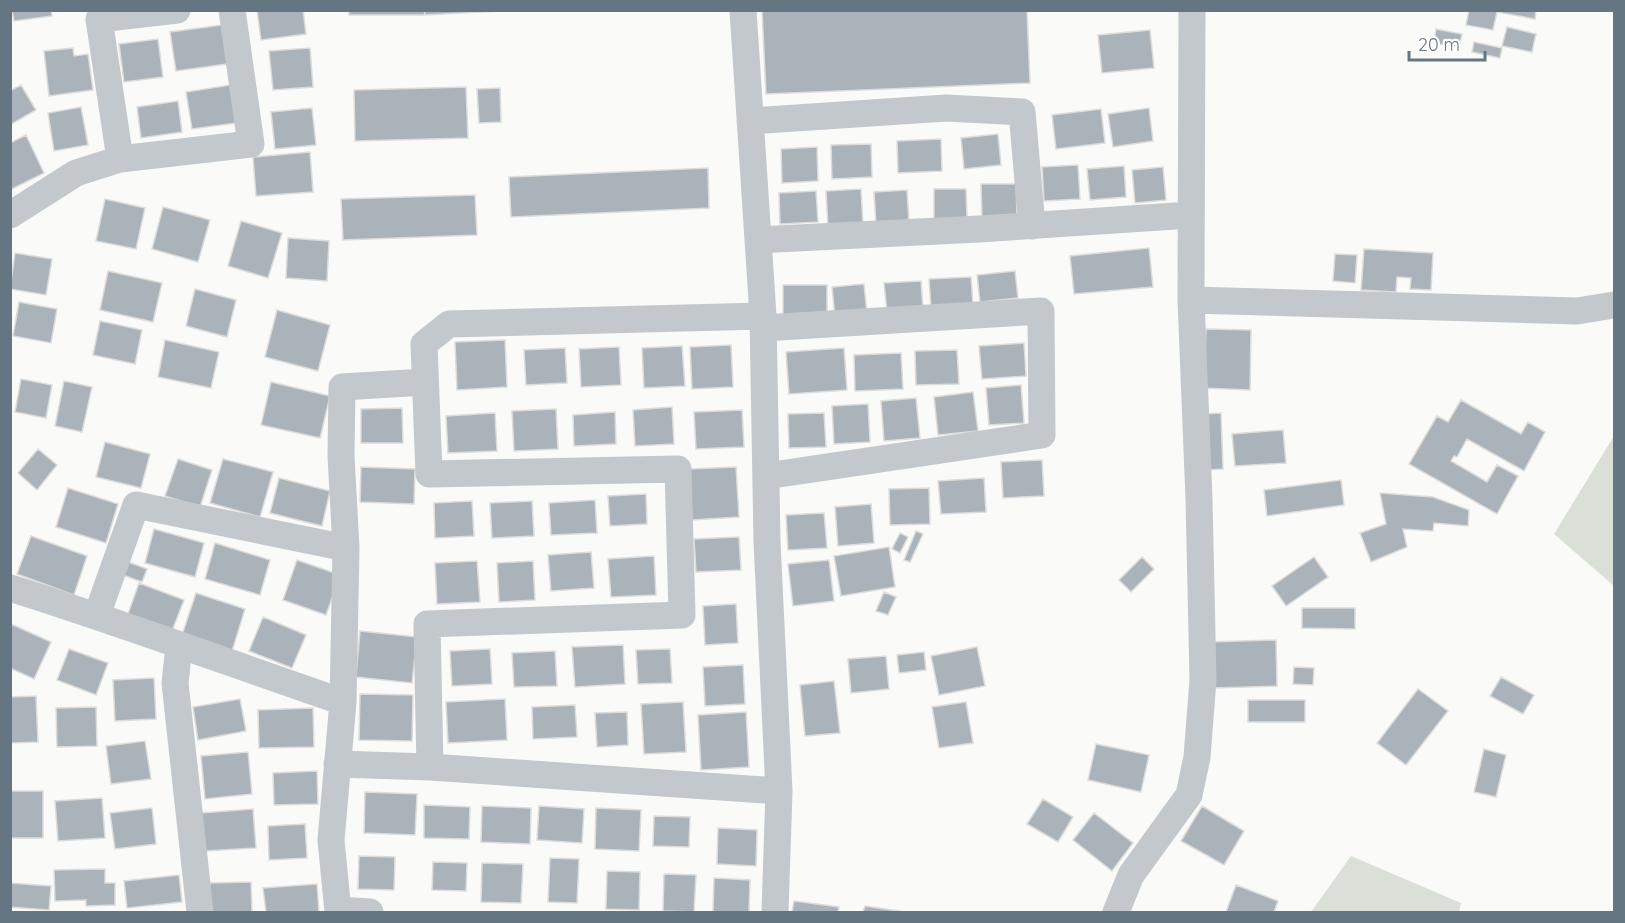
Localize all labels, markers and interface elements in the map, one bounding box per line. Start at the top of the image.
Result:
scale bar [1409,24,1486,62]
text: 20 m [1418,33,1460,56]

